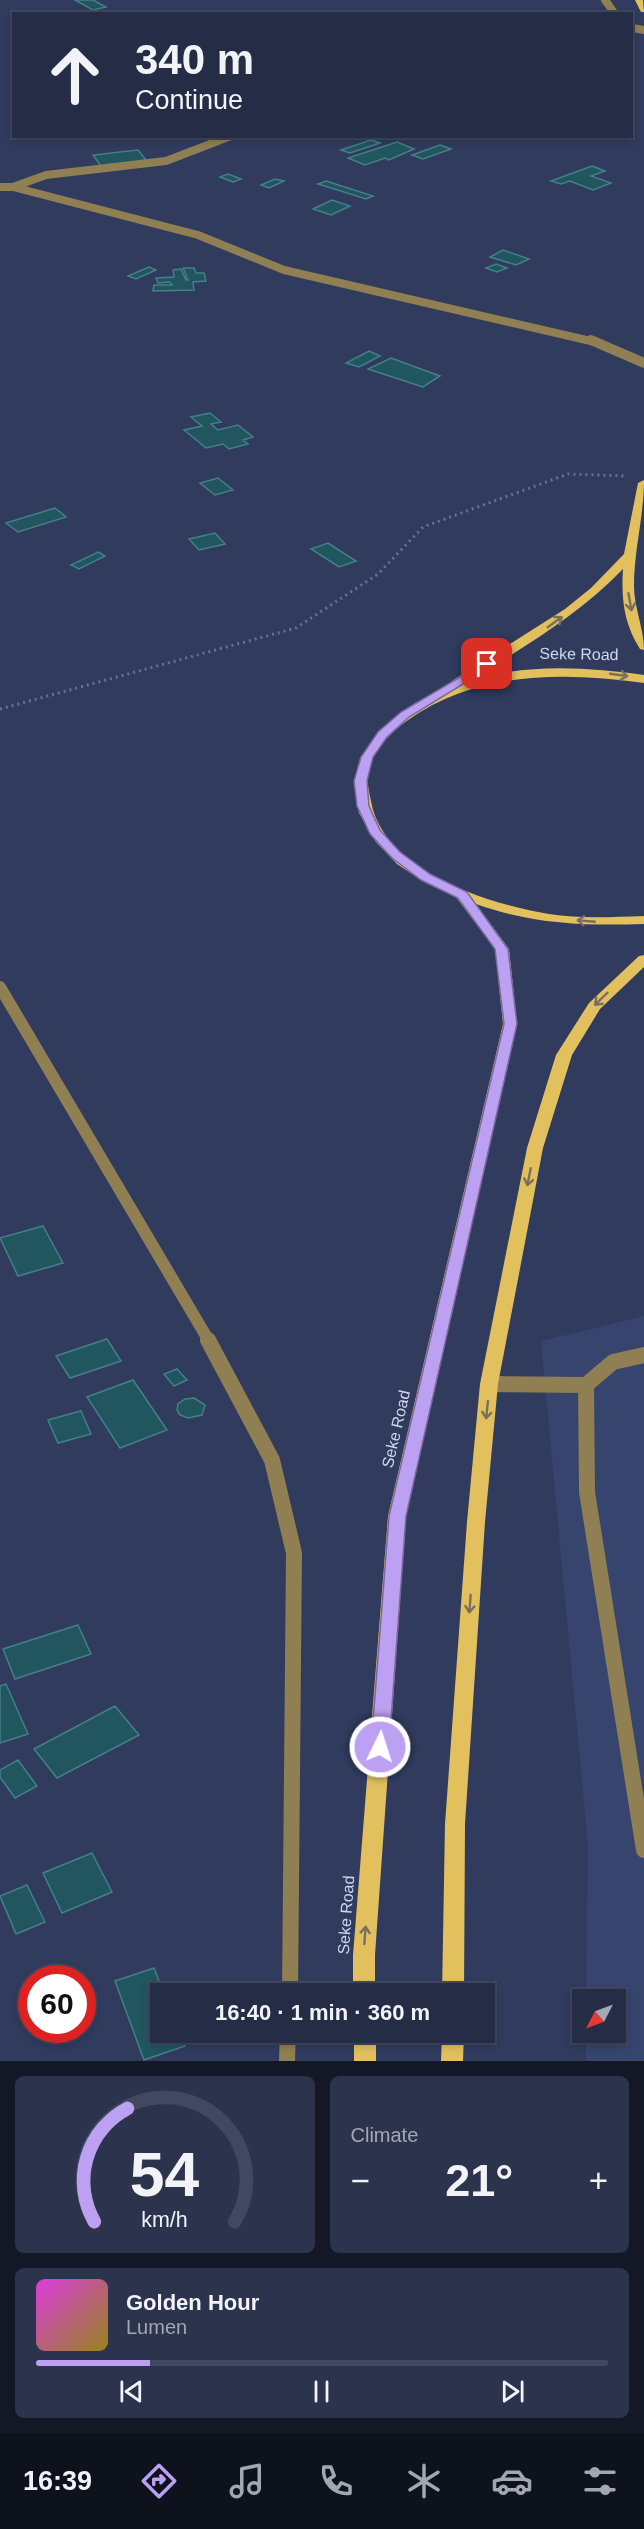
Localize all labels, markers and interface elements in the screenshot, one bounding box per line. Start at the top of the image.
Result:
icon: ahead [36,36,114,114]
text: 340 m [135,36,254,83]
text: Continue [135,85,243,115]
one-way arrow [625,592,636,612]
one-way arrow [546,616,563,628]
pin [461,638,512,689]
street label: Seke Road [539,645,619,663]
icon: arrive [470,647,503,680]
one-way arrow [608,670,628,681]
one-way arrow [576,915,596,926]
one-way arrow [594,991,609,1006]
one-way arrow [523,1167,534,1186]
street label: Seke Road [379,1389,413,1469]
one-way arrow [481,1400,492,1420]
one-way arrow [464,1594,475,1614]
position arrow [348,1715,412,1779]
street label: Seke Road [335,1875,357,1955]
one-way arrow [360,1926,371,1946]
speed limit sign: 60 [18,1965,96,2043]
north arrow [572,1989,626,2043]
map controls [572,1989,626,2043]
text: 16:40 · 1 min · 360 m [215,2000,430,2025]
text: Climate [351,2124,418,2146]
text: 54 [130,2140,200,2209]
text: 21° [445,2155,513,2206]
text: − [351,2162,370,2199]
text: + [589,2162,608,2199]
text: km/h [142,2208,188,2232]
text: Golden Hour [126,2290,259,2315]
text: Lumen [126,2316,187,2338]
icon: previous [115,2375,148,2408]
icon: pause [305,2375,338,2408]
icon: next [496,2375,529,2408]
icon: directions [138,2460,180,2502]
icon: music [226,2460,268,2502]
icon: phone [315,2460,357,2502]
icon: climate [403,2460,445,2502]
icon: car [491,2460,533,2502]
icon: filters [579,2460,621,2502]
text: 16:39 [23,2466,92,2496]

